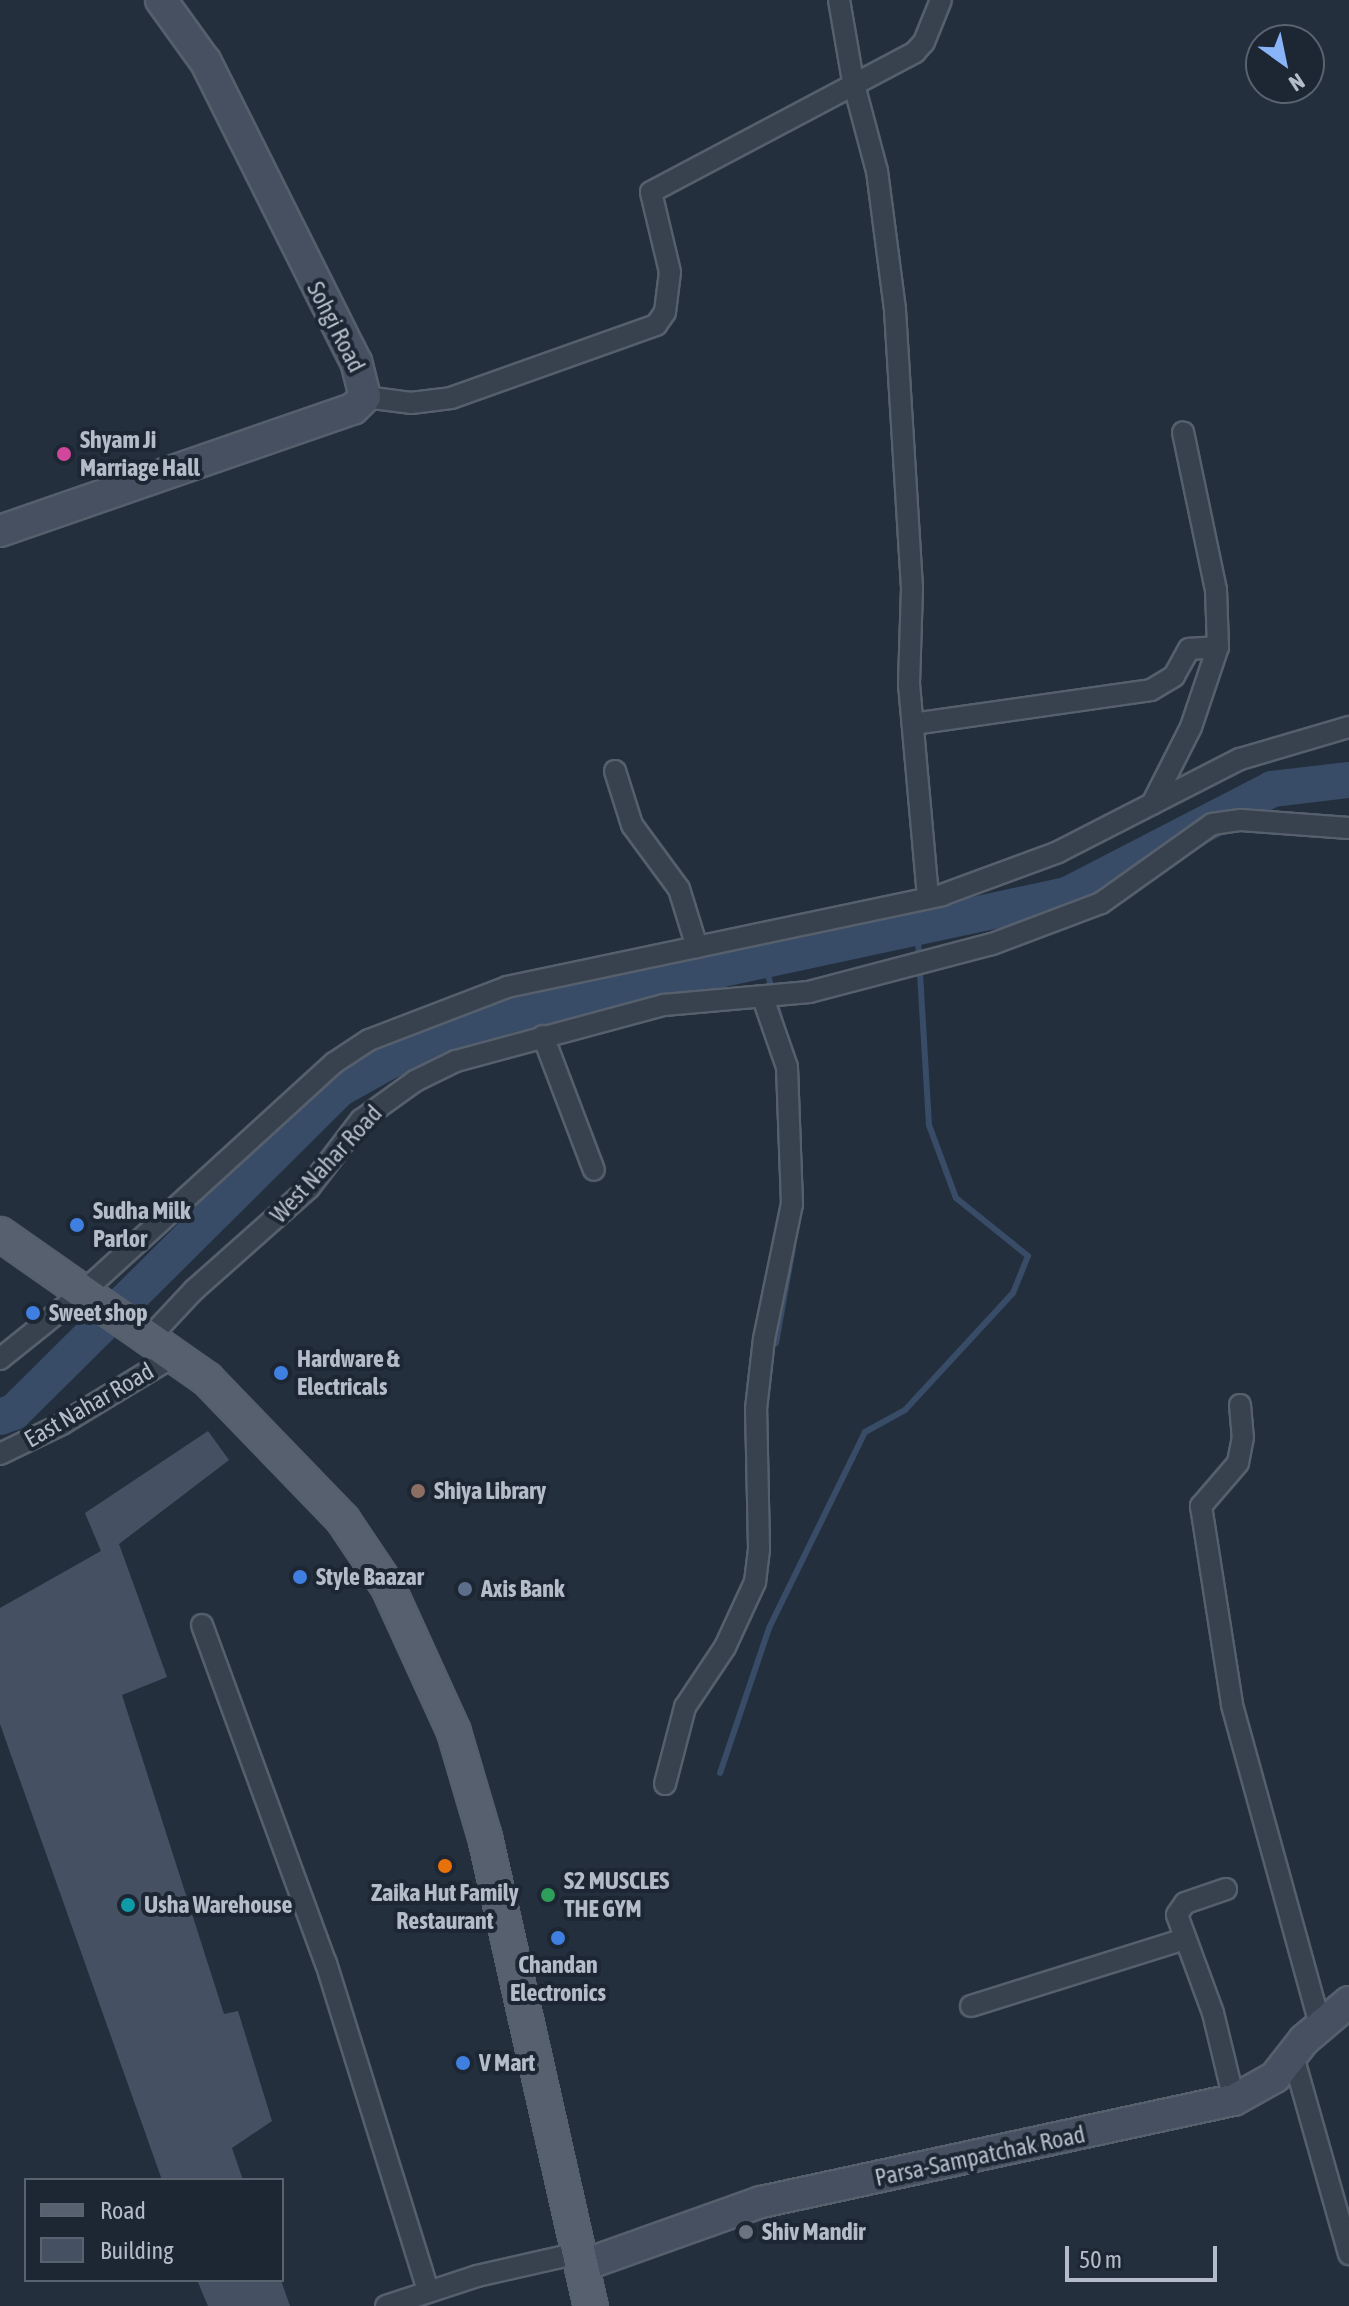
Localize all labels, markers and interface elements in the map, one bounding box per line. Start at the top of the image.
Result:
north arrow [1245,24,1325,104]
text: N [1284,68,1310,97]
street label: Sohgi Road [301,277,371,377]
place label: Shyam Ji Marriage Hall [80,426,200,482]
marker: Shyam Ji Marriage Hall [55,445,73,463]
street label: West Nahar Road [264,1099,388,1229]
place label: Sudha Milk Parlor [93,1197,191,1253]
marker: Sudha Milk Parlor [68,1216,86,1234]
place label: Sweet shop [49,1299,148,1327]
marker: Sweet shop [24,1304,42,1322]
place label: Hardware & Electricals [297,1345,400,1401]
street label: East Nahar Road [19,1356,159,1454]
marker: Hardware & Electricals [272,1364,290,1382]
place label: Shiya Library [434,1477,546,1505]
marker: Shiya Library [409,1482,427,1500]
place label: Style Baazar [316,1563,424,1591]
marker: Style Baazar [291,1568,309,1586]
place label: Axis Bank [481,1575,564,1603]
marker: Axis Bank [456,1580,474,1598]
marker: Zaika Hut Family Restaurant [436,1857,454,1875]
place label: S2 MUSCLES THE GYM [564,1867,669,1923]
place label: Zaika Hut Family Restaurant [371,1879,519,1935]
marker: S2 MUSCLES THE GYM [539,1886,557,1904]
place label: Usha Warehouse [144,1891,292,1919]
marker: Usha Warehouse [119,1896,137,1914]
marker: Chandan Electronics [549,1929,567,1947]
place label: Chandan Electronics [510,1951,606,2007]
place label: V Mart [479,2049,535,2077]
marker: V Mart [454,2054,472,2072]
street label: Parsa-Sampatchak Road [872,2120,1088,2192]
legend [24,2178,284,2282]
text: Road [100,2197,146,2224]
place label: Shiv Mandir [762,2218,865,2246]
marker: Shiv Mandir [737,2223,755,2241]
scale bar [1069,2230,1221,2280]
text: Building [100,2237,173,2264]
text: 50 m [1079,2246,1122,2273]

